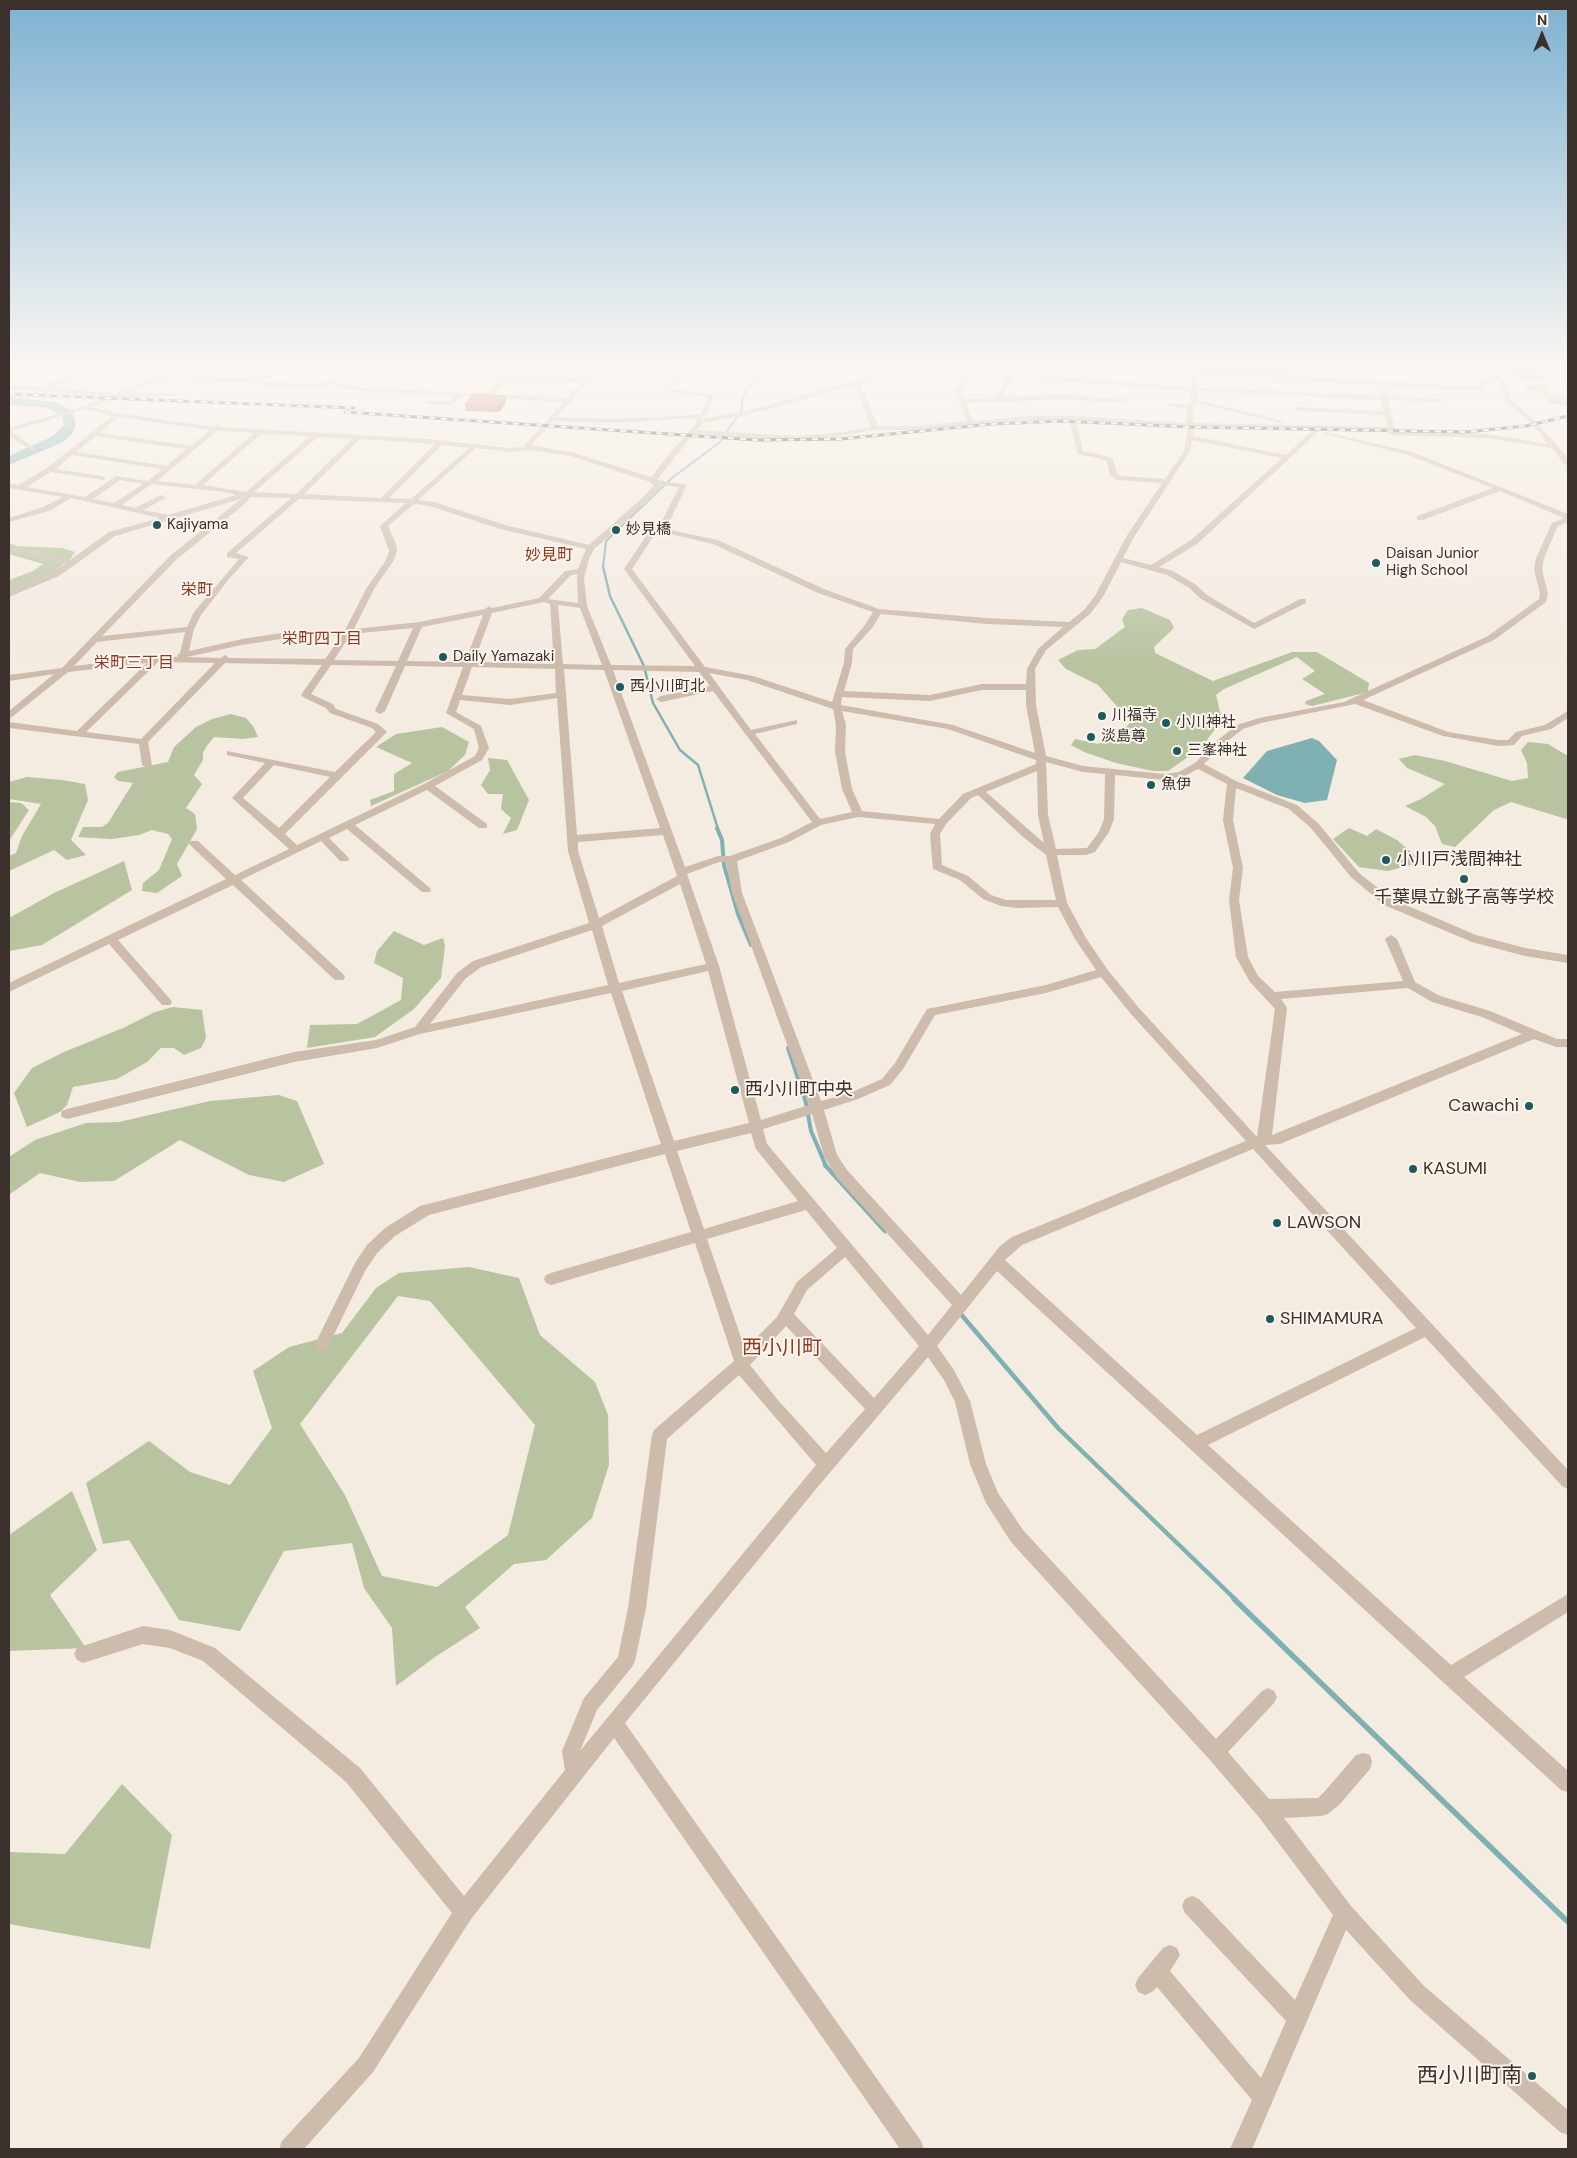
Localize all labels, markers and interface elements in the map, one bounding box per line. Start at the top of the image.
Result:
north arrow [1517,10,1567,60]
text: N [1537,11,1547,29]
place label: Kajiyama [167,516,228,534]
marker: Kajiyama [151,519,163,531]
place label: 妙見橋 [626,521,671,539]
marker: 妙見橋 [610,524,622,536]
place label: Daisan Junior High School [1386,545,1479,580]
district label: 妙見町 [525,546,573,566]
marker: Daisan Junior High School [1370,557,1382,569]
district label: 栄町 [181,581,213,601]
district label: 栄町四丁目 [282,630,362,650]
place label: Daily Yamazaki [453,648,554,666]
marker: Daily Yamazaki [437,651,449,663]
district label: 栄町三丁目 [94,654,174,674]
place label: 西小川町北 [630,678,705,696]
marker: 西小川町北 [614,681,626,693]
place label: 川福寺 [1112,707,1157,725]
marker: 川福寺 [1096,710,1108,722]
place label: 小川神社 [1176,714,1236,732]
marker: 小川神社 [1160,717,1172,729]
place label: 淡島尊 [1101,728,1146,746]
marker: 淡島尊 [1085,731,1097,743]
place label: 三峯神社 [1187,742,1247,760]
marker: 三峯神社 [1171,745,1183,757]
place label: 魚伊 [1161,776,1191,794]
marker: 魚伊 [1145,779,1157,791]
place label: 小川戸浅間神社 [1396,849,1522,871]
marker: 小川戸浅間神社 [1380,854,1392,866]
marker: 千葉県立銚子高等学校 [1458,873,1470,885]
place label: 千葉県立銚子高等学校 [1374,887,1554,909]
place label: 西小川町中央 [745,1079,853,1101]
marker: 西小川町中央 [729,1084,741,1096]
place label: Cawachi [1448,1095,1519,1117]
marker: Cawachi [1523,1100,1535,1112]
place label: KASUMI [1423,1158,1487,1180]
marker: KASUMI [1407,1163,1419,1175]
place label: LAWSON [1287,1212,1361,1234]
marker: LAWSON [1271,1217,1283,1229]
place label: SHIMAMURA [1280,1308,1384,1330]
marker: SHIMAMURA [1264,1313,1276,1325]
district label: 西小川町 [742,1337,822,1361]
place label: 西小川町南 [1417,2063,1522,2089]
marker: 西小川町南 [1526,2070,1538,2082]

